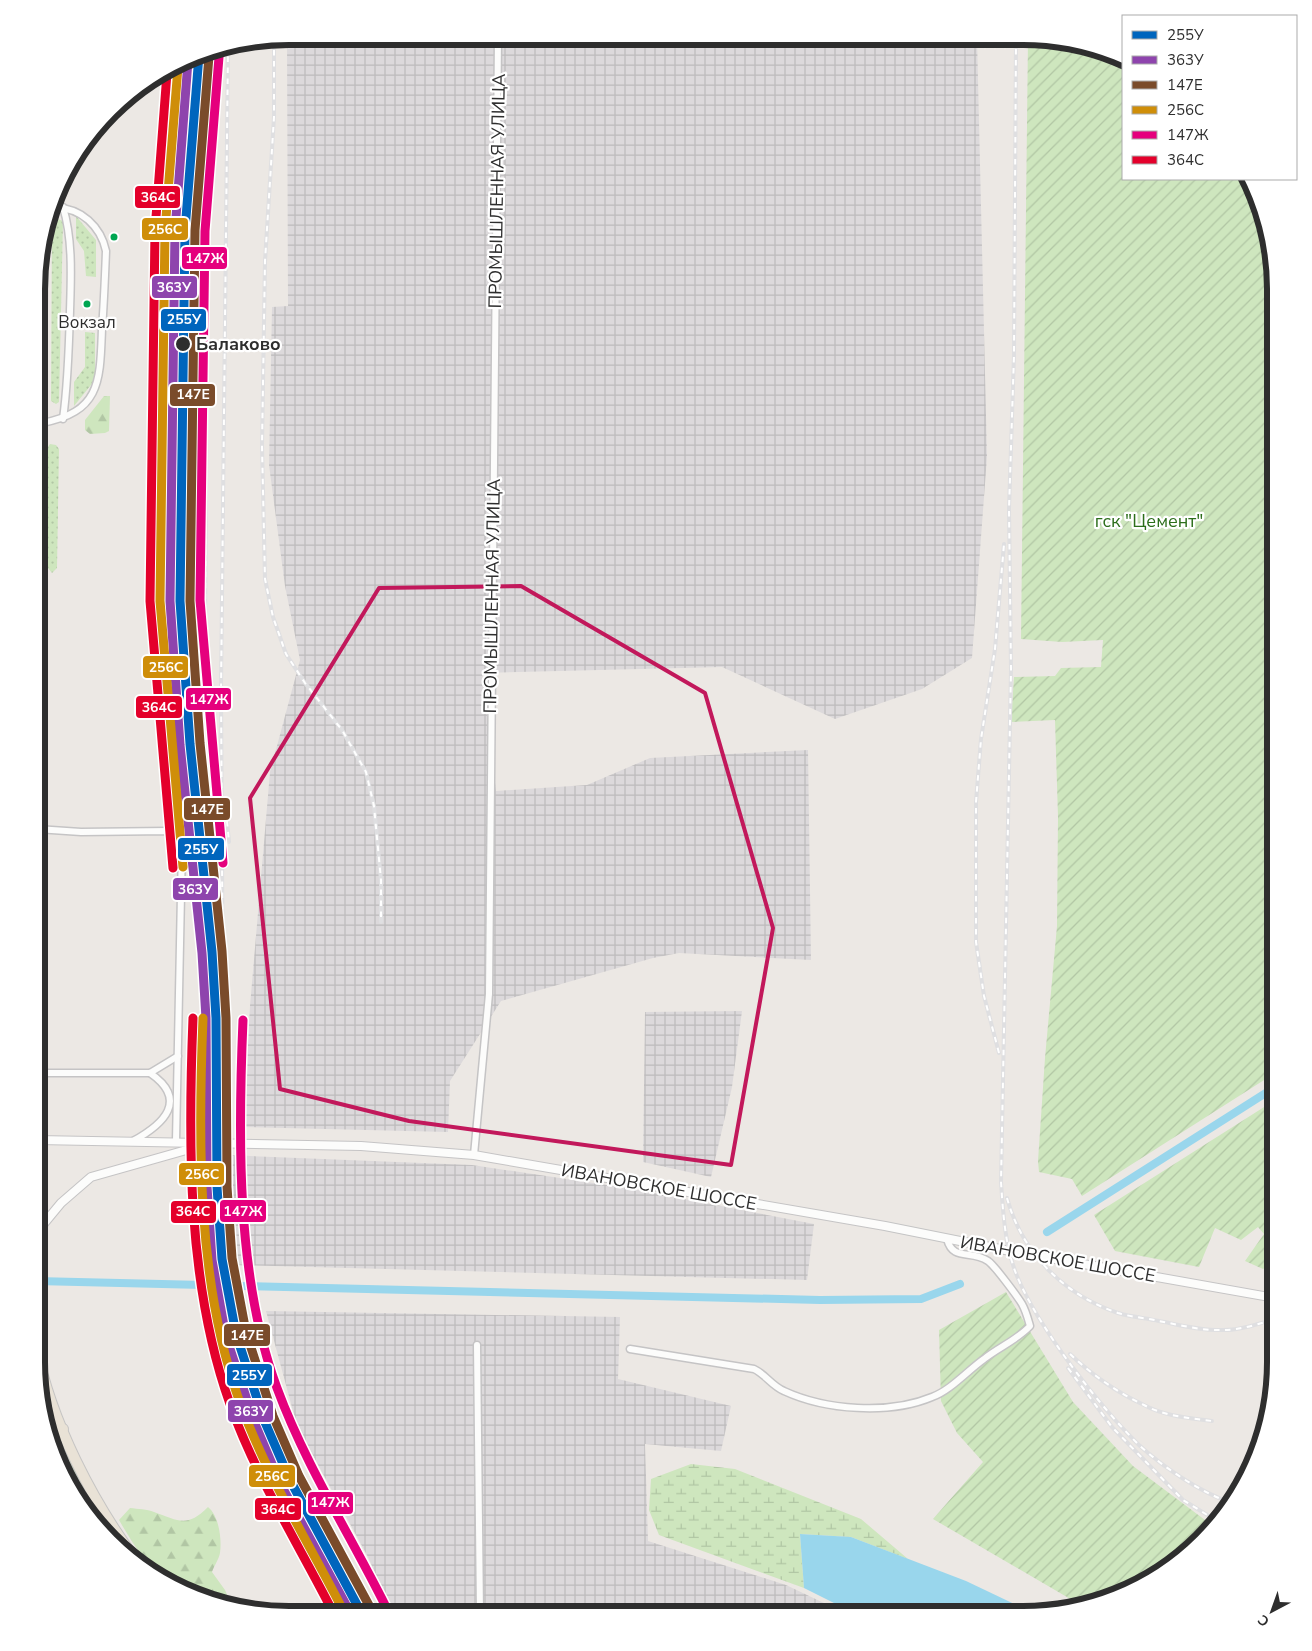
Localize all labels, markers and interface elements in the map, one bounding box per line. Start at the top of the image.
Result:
legend [1122,15,1297,180]
text: 255У [1167,25,1204,45]
text: 363У [1167,50,1204,70]
street label: ПРОМЫШЛЕННАЯ УЛИЦА [483,73,511,309]
text: 147Е [1167,75,1203,95]
text: 256С [1167,100,1204,120]
text: 147Ж [1167,125,1209,145]
text: 364С [1167,150,1204,170]
line badge: 364С [134,185,181,209]
text: 364С [141,188,176,207]
line badge: 256С [141,217,189,241]
text: 256С [148,220,183,239]
unlabelled marker [109,232,119,242]
line badge: 147Ж [181,246,228,270]
text: 147Ж [185,249,225,268]
line badge: 363У [151,275,198,299]
text: 363У [157,278,192,297]
marker: Вокзал [82,299,92,309]
line badge: 255У [160,308,207,332]
text: 255У [167,310,202,329]
place label: Вокзал [58,311,116,334]
place label: Балаково [196,332,281,356]
marker: Балаково [174,335,192,353]
line badge: 147Е [169,383,216,407]
text: 147Е [176,385,210,404]
street label: ПРОМЫШЛЕННАЯ УЛИЦА [478,478,506,714]
park label: гск "Цемент" [1095,509,1203,533]
line badge: 256С [142,655,189,679]
text: 256С [149,658,184,677]
line badge: 147Ж [185,687,232,711]
text: 147Ж [189,690,229,709]
line badge: 364С [135,695,183,719]
text: 364С [142,698,177,717]
line badge: 147Е [183,797,231,821]
text: 147Е [190,800,224,819]
line badge: 255У [177,837,225,861]
text: 255У [184,840,219,859]
line badge: 363У [172,877,219,901]
text: 363У [178,880,213,899]
street label: ИВАНОВСКОЕ ШОССЕ [559,1158,759,1216]
line badge: 256С [178,1162,225,1186]
text: 256С [185,1165,220,1184]
line badge: 147Ж [219,1199,267,1223]
line badge: 364С [170,1200,217,1224]
text: 364С [176,1202,211,1221]
text: 147Ж [223,1202,263,1221]
street label: ИВАНОВСКОЕ ШОССЕ [958,1230,1158,1288]
line badge: 147Е [223,1323,271,1347]
text: 147Е [230,1326,264,1345]
line badge: 255У [226,1363,273,1387]
text: 255У [232,1366,267,1385]
line badge: 363У [227,1399,274,1423]
text: 363У [234,1402,269,1421]
line badge: 256С [248,1464,296,1488]
text: 256С [255,1467,290,1486]
line badge: 147Ж [307,1491,354,1515]
text: 147Ж [310,1493,350,1512]
line badge: 364С [254,1497,302,1521]
text: 364С [261,1500,296,1519]
north arrow [1247,1586,1297,1636]
text: С [1254,1610,1274,1631]

